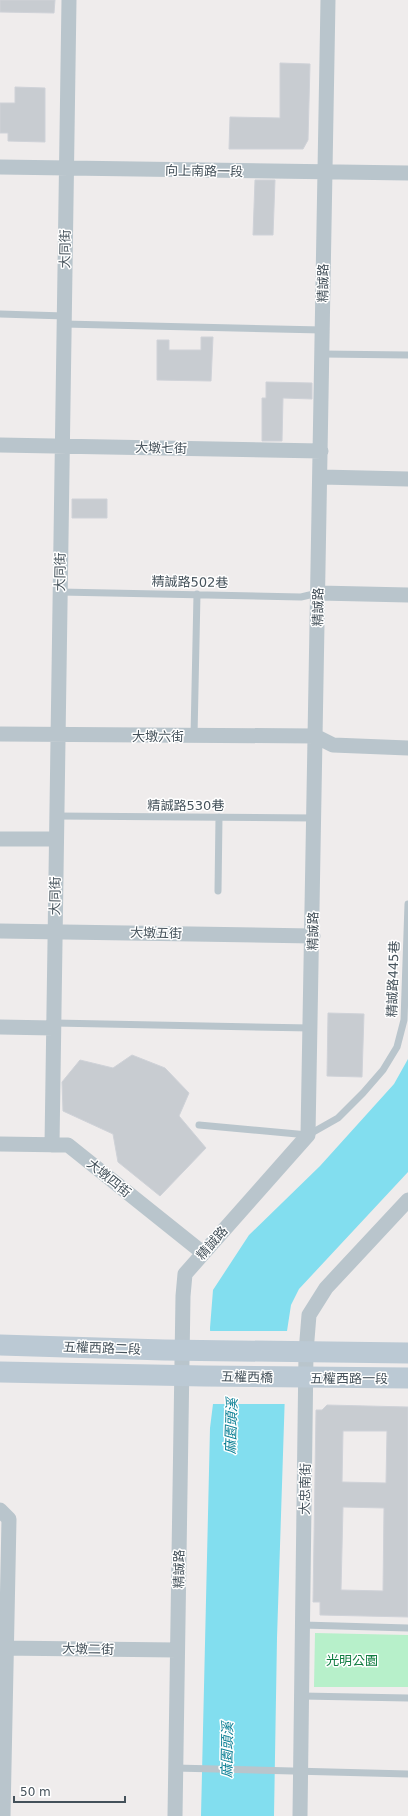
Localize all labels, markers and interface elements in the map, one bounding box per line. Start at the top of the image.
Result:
street label: 向上南路一段 [165,163,243,179]
street label: 大同街 [57,229,73,269]
street label: 精誠路 [315,263,331,303]
street label: 大墩七街 [135,440,187,456]
street label: 大同街 [52,552,68,592]
street label: 精誠路502巷 [151,574,229,590]
street label: 精誠路 [310,587,326,627]
street label: 大墩六街 [132,729,184,744]
street label: 精誠路530巷 [148,798,224,813]
street label: 大同街 [47,876,63,916]
street label: 精誠路 [305,911,321,951]
street label: 大墩五街 [130,925,182,941]
street label: 精誠路445巷 [384,940,402,1018]
street label: 大墩四街 [84,1156,134,1200]
street label: 精誠路 [194,1223,230,1263]
street label: 五權西路二段 [63,1339,141,1357]
street label: 五權西橋 [221,1369,273,1385]
street label: 五權西路一段 [310,1371,388,1386]
water label: 麻園頭溪 [222,1396,240,1454]
street label: 大忠南街 [297,1463,313,1515]
street label: 精誠路 [171,1549,187,1589]
street label: 大墩二街 [62,1641,114,1657]
park label: 光明公園 [326,1653,378,1668]
water label: 麻園頭溪 [219,1720,236,1778]
scale bar [14,1778,125,1804]
text: 50 m [20,1785,51,1799]

